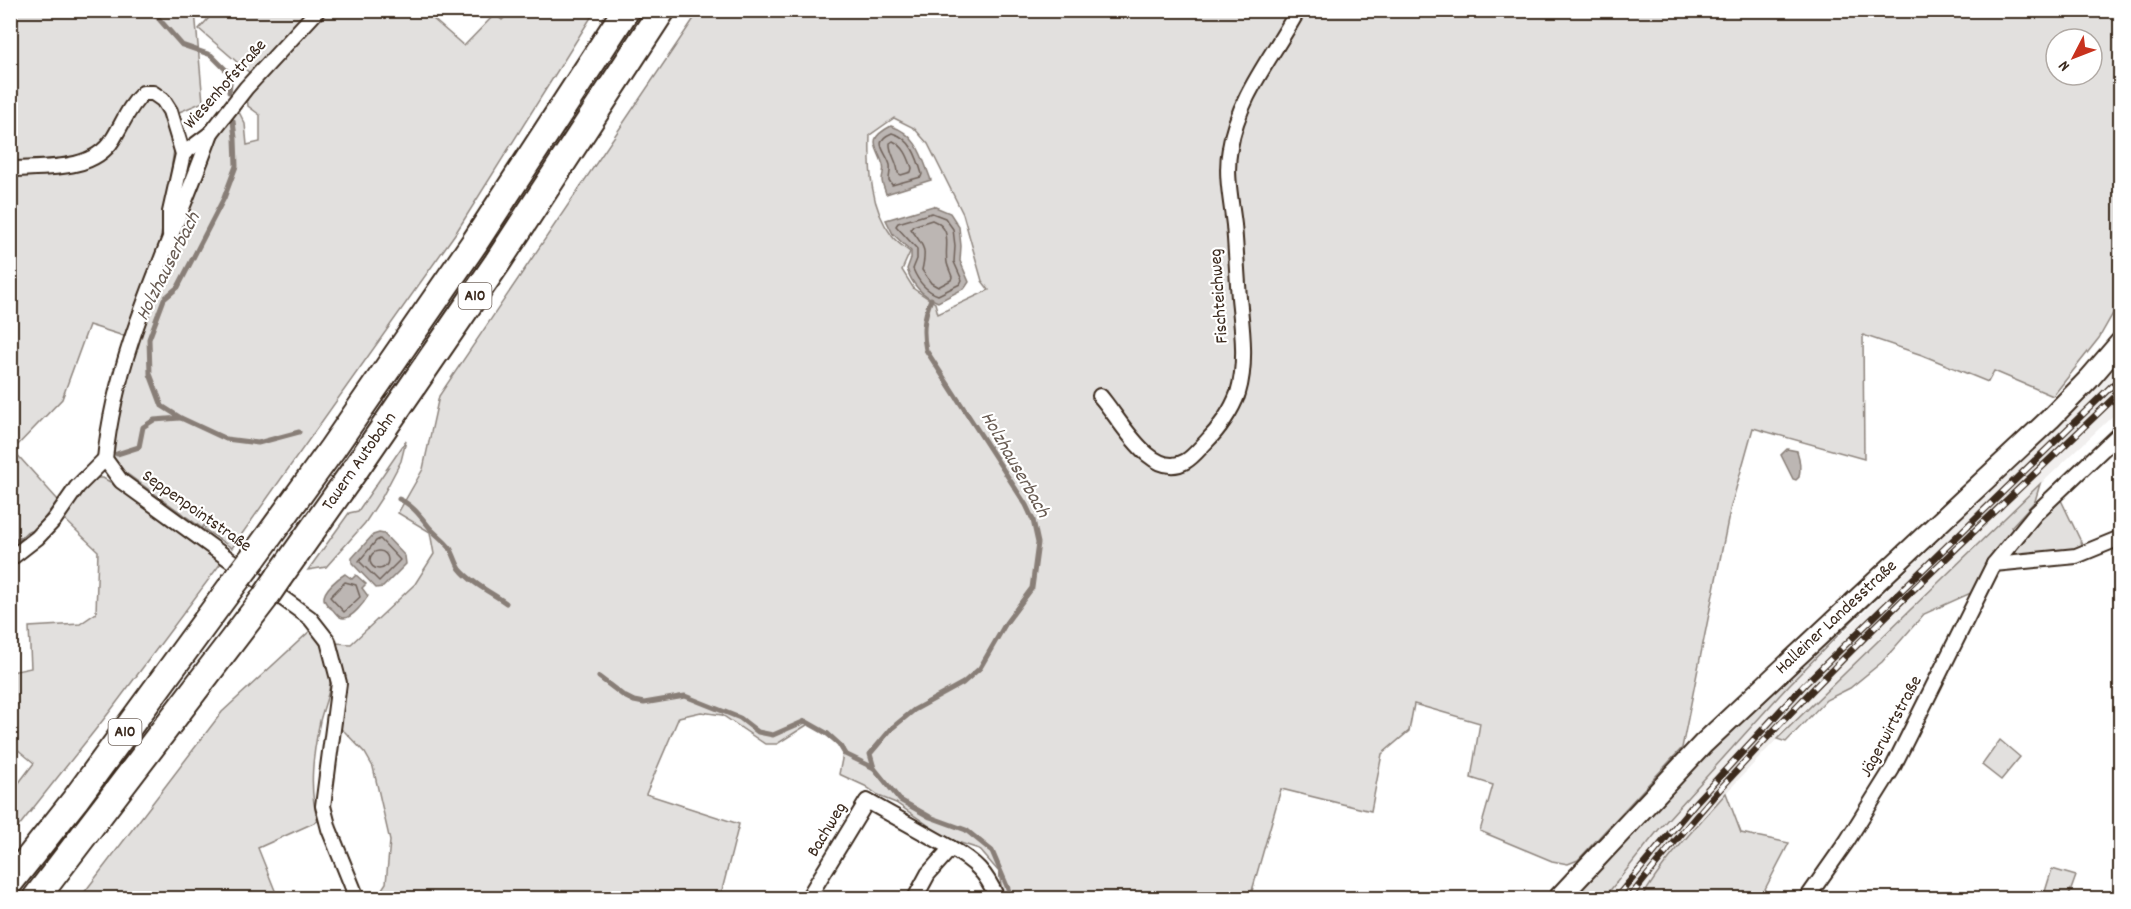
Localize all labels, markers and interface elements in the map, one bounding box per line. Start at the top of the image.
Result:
north arrow [2044,27,2104,87]
street label: Wiesenhofstraße [179,34,273,136]
text: N [2053,55,2076,76]
water label: Holzhauserbach [130,207,209,326]
street label: Fischteichweg [1204,248,1236,344]
road number: A10 [458,283,492,309]
water label: Holzhauserbach [972,407,1056,524]
street label: Tauern Autobahn [317,408,403,516]
street label: Seppenpointstraße [136,465,256,559]
street label: Halleiner Landesstraße [1771,555,1903,681]
street label: Jägerwirtstraße [1855,672,1929,782]
road number: A10 [108,719,142,745]
street label: Bachweg [802,798,854,862]

